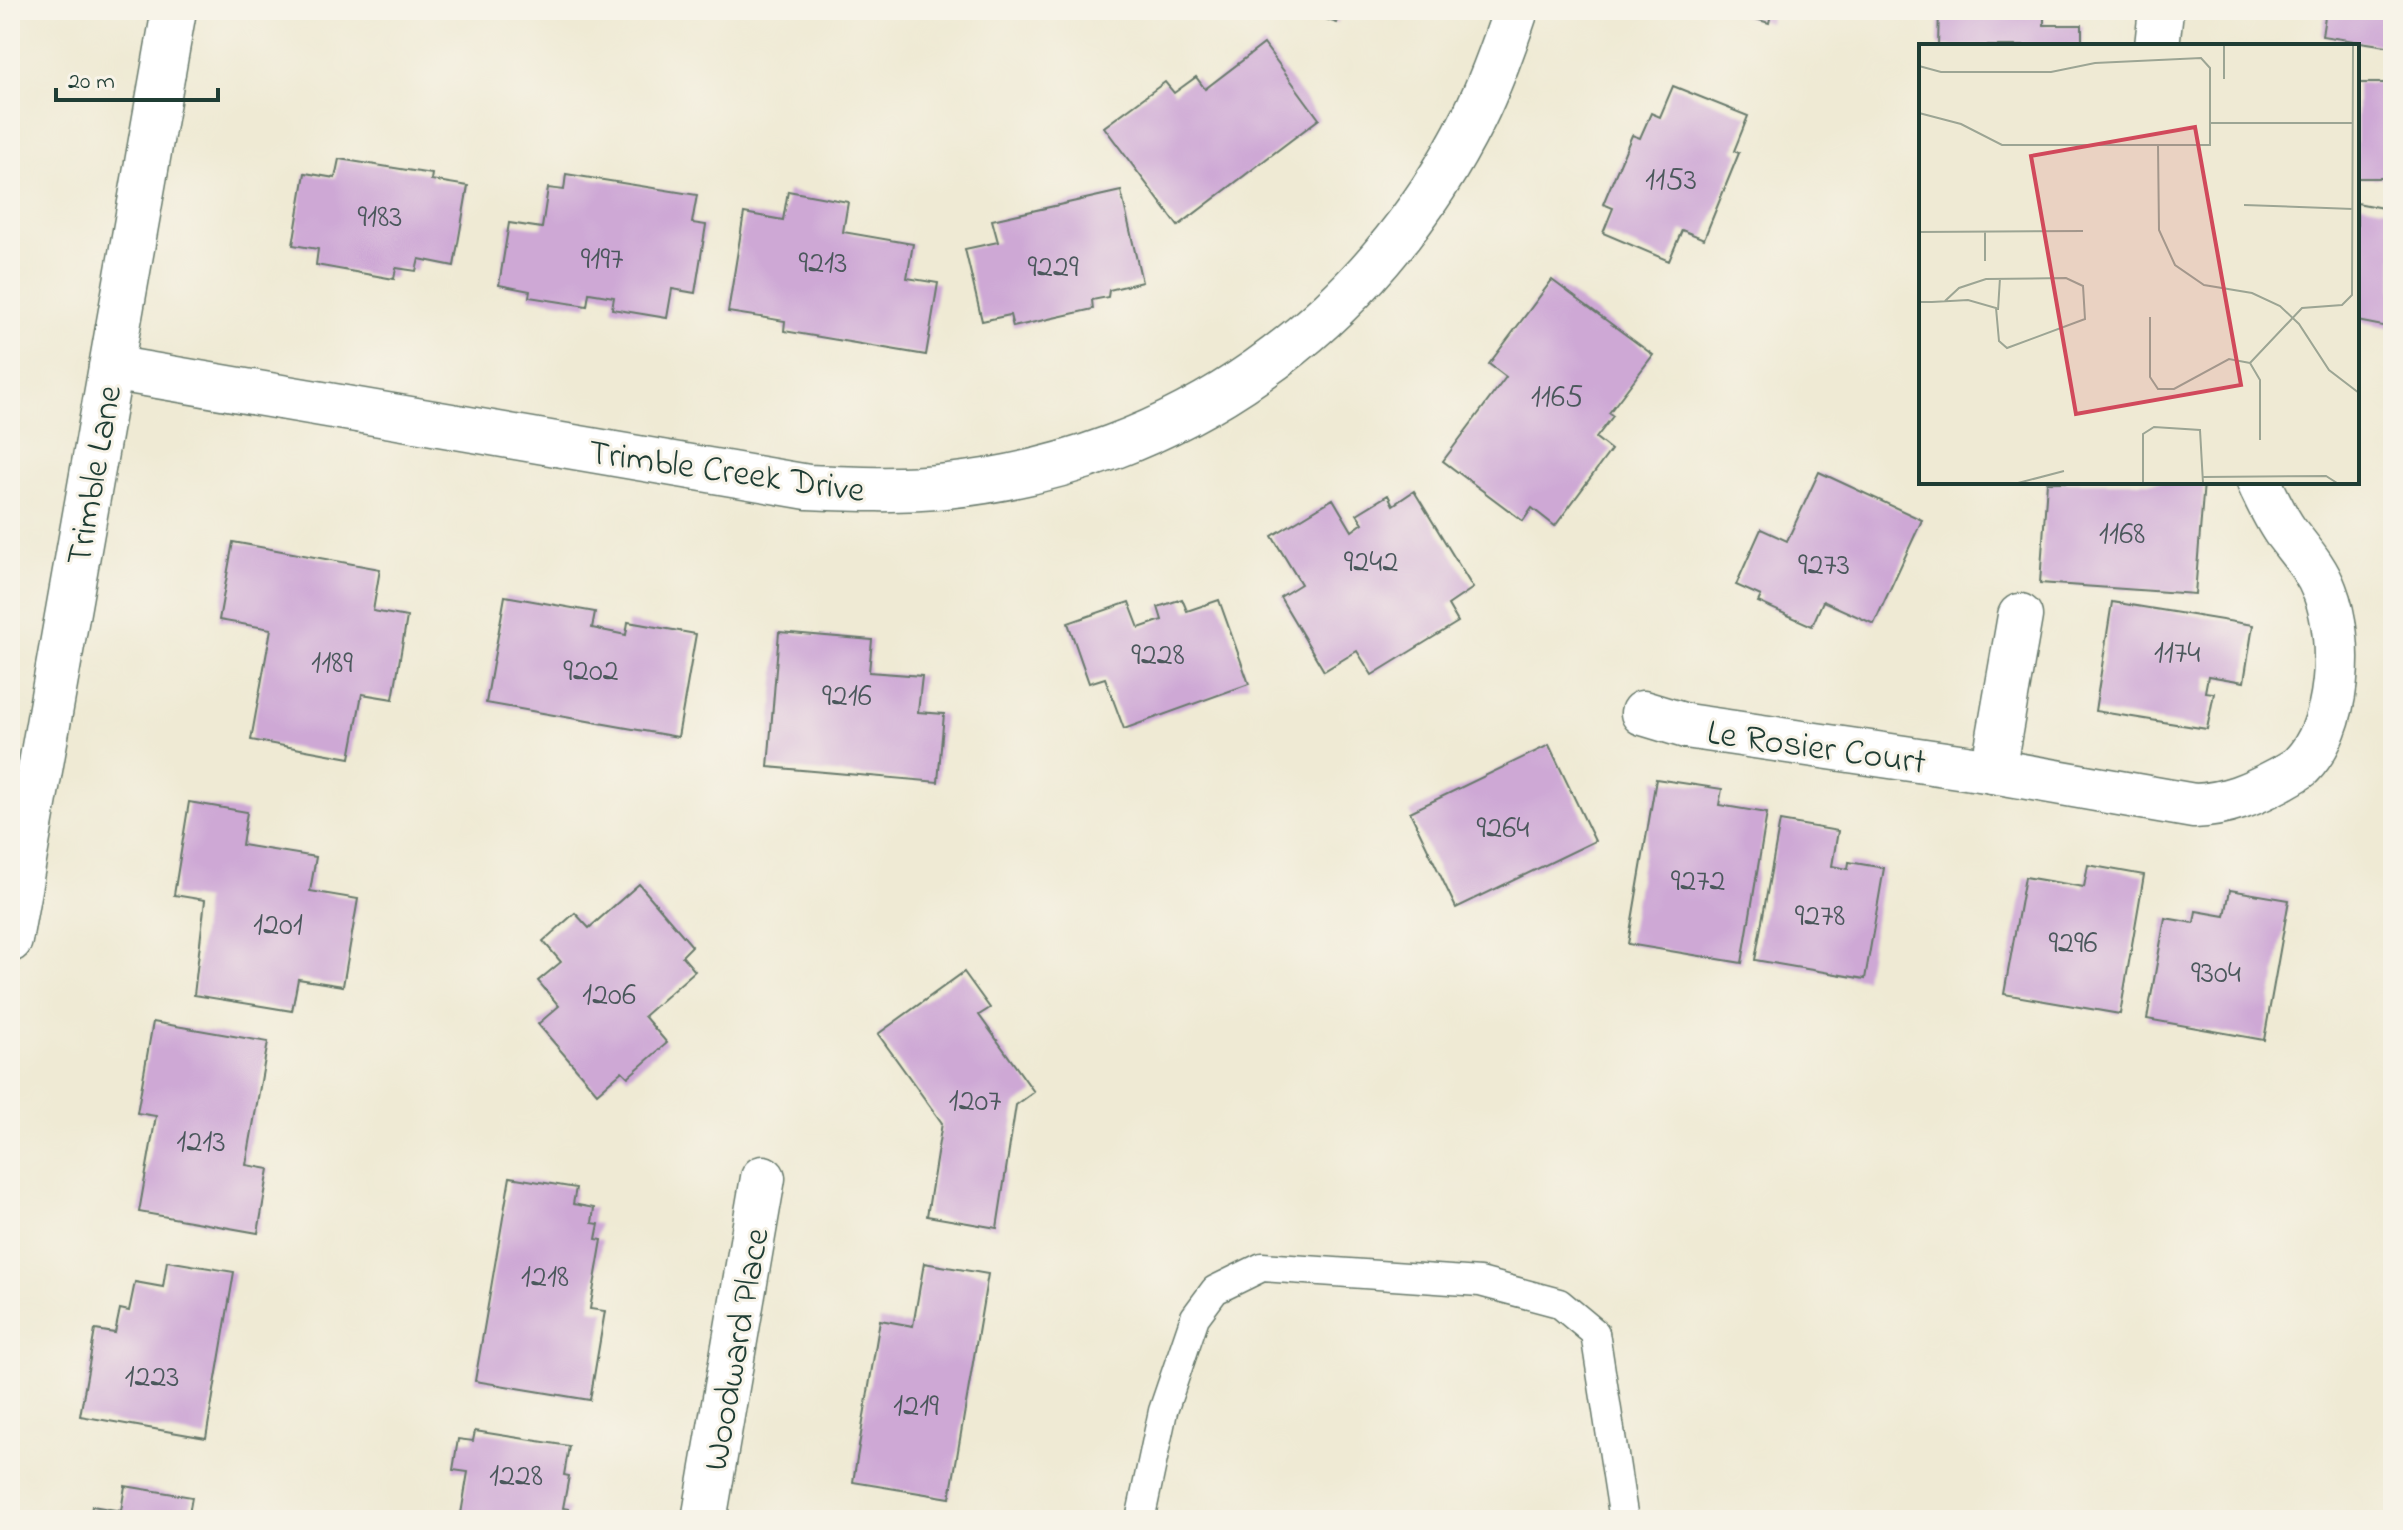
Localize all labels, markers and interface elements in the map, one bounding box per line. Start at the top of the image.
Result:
inset map [1919,44,2359,484]
scale bar [56,52,218,102]
text: 20 m [68,65,115,100]
house number: 1153 [1645,158,1697,205]
house number: 9183 [357,195,403,242]
house number: 9197 [581,237,623,284]
house number: 9213 [799,241,847,288]
house number: 9229 [1027,245,1079,292]
house number: 1165 [1531,375,1583,422]
street label: Trimble Lane [55,381,138,570]
street label: Trimble Creek Drive [585,428,869,519]
house number: 1168 [2099,512,2145,559]
house number: 9242 [1344,540,1398,587]
house number: 9273 [1798,543,1850,590]
house number: 1174 [2154,631,2200,678]
house number: 9228 [1131,633,1185,680]
house number: 1189 [311,641,353,688]
house number: 9202 [563,649,619,696]
house number: 9216 [822,674,872,721]
street label: Le Rosier Court [1704,708,1929,791]
house number: 9264 [1477,806,1529,853]
house number: 9272 [1671,859,1725,906]
house number: 9278 [1795,894,1845,941]
house number: 1201 [253,903,303,950]
house number: 9296 [2048,921,2098,968]
house number: 9304 [2191,951,2241,998]
house number: 1206 [582,973,636,1020]
house number: 1207 [948,1079,1002,1126]
house number: 1213 [176,1120,226,1167]
street label: Woodward Place [691,1224,786,1475]
house number: 1218 [521,1255,569,1302]
house number: 1223 [124,1355,180,1402]
house number: 1219 [893,1384,939,1431]
house number: 1228 [489,1454,543,1501]

